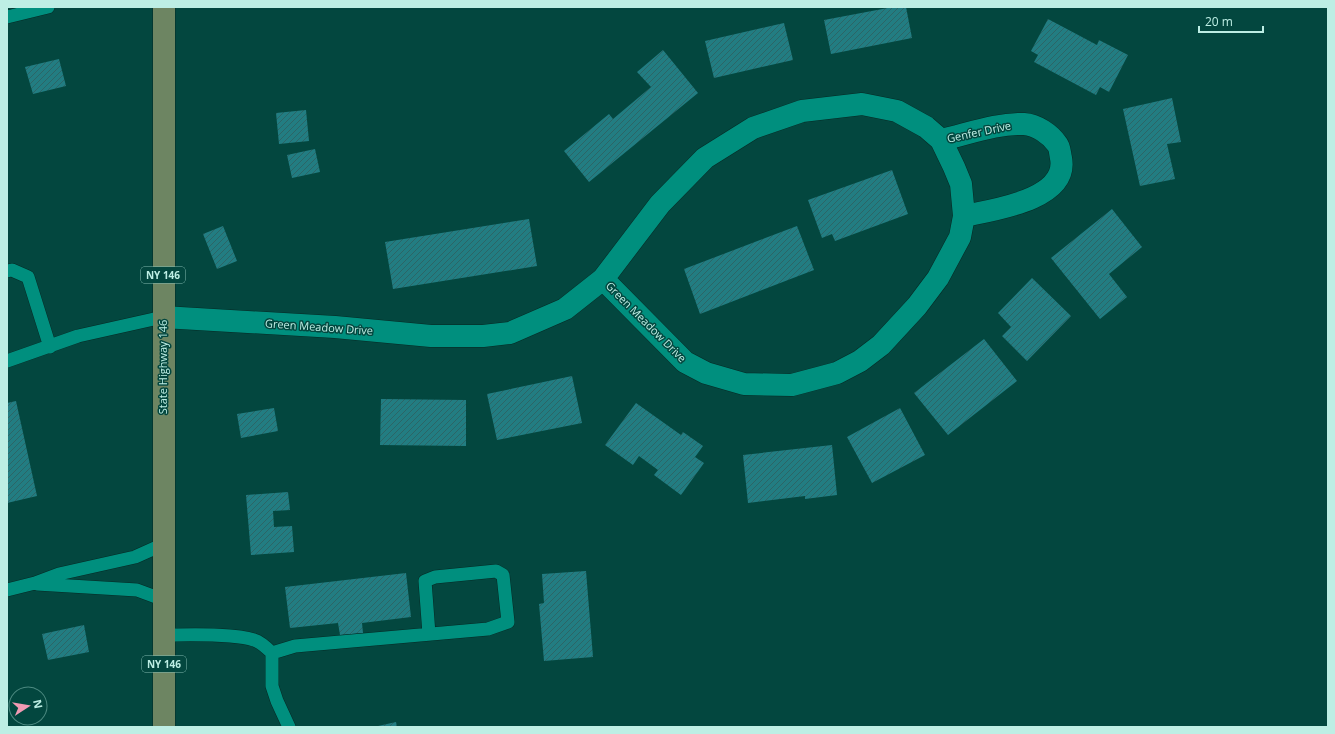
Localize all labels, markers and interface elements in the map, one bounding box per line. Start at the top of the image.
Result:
scale bar [1199,8,1263,34]
text: 20 m [1205,13,1233,30]
street label: Genfer Drive [946,117,1012,146]
road number: NY 146 [141,267,185,283]
street label: Green Meadow Drive [603,278,690,365]
street label: Green Meadow Drive [264,315,374,338]
street label: State Highway 146 [155,320,170,414]
road number: NY 146 [142,656,186,672]
north arrow [8,686,48,726]
text: N [30,698,47,710]

